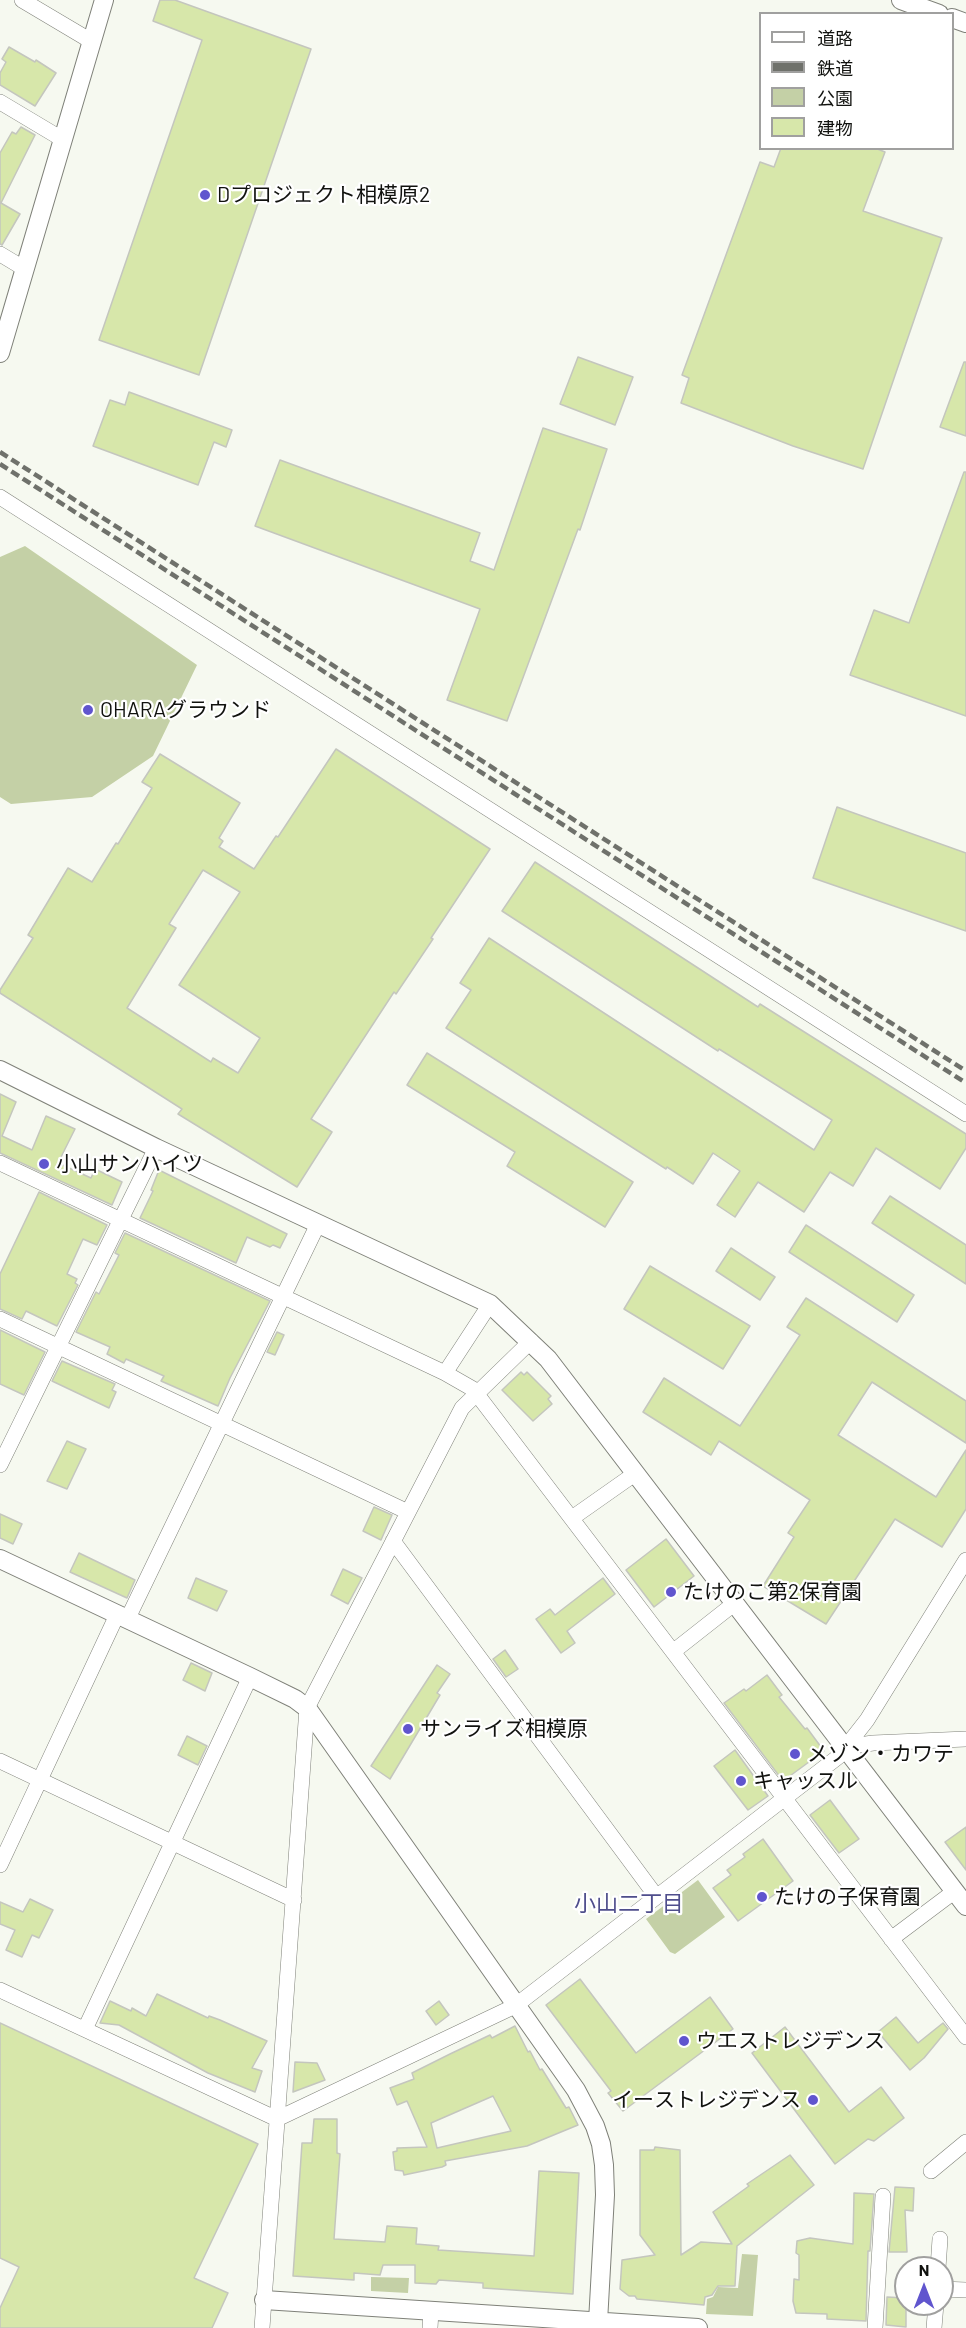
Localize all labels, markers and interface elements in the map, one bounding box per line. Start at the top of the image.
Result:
legend [759,12,954,150]
text: 道路 [817,27,853,49]
text: 鉄道 [817,57,853,79]
text: 公園 [817,87,853,109]
text: 建物 [817,117,853,139]
place label: Dプロジェクト相模原2 [217,182,430,208]
marker: Dプロジェクト相模原2 [198,188,212,202]
place label: OHARAグラウンド [100,697,271,723]
marker: OHARAグラウンド [81,703,95,717]
place label: 小山サンハイツ [56,1151,203,1177]
marker: 小山サンハイツ [37,1157,51,1171]
place label: たけのこ第2保育園 [683,1579,862,1605]
marker: たけのこ第2保育園 [664,1585,678,1599]
place label: サンライズ相模原 [420,1716,588,1742]
marker: サンライズ相模原 [401,1722,415,1736]
place label: メゾン・カワテ [807,1741,954,1767]
marker: メゾン・カワテ [788,1747,802,1761]
place label: キャッスル [753,1768,858,1794]
marker: キャッスル [734,1774,748,1788]
place label: たけの子保育園 [774,1884,921,1910]
marker: たけの子保育園 [755,1890,769,1904]
district label: 小山二丁目 [574,1891,684,1917]
place label: ウエストレジデンス [696,2028,885,2054]
marker: ウエストレジデンス [677,2034,691,2048]
place label: イーストレジデンス [612,2087,801,2113]
marker: イーストレジデンス [806,2093,820,2107]
north arrow [894,2256,954,2316]
text: N [919,2260,929,2279]

